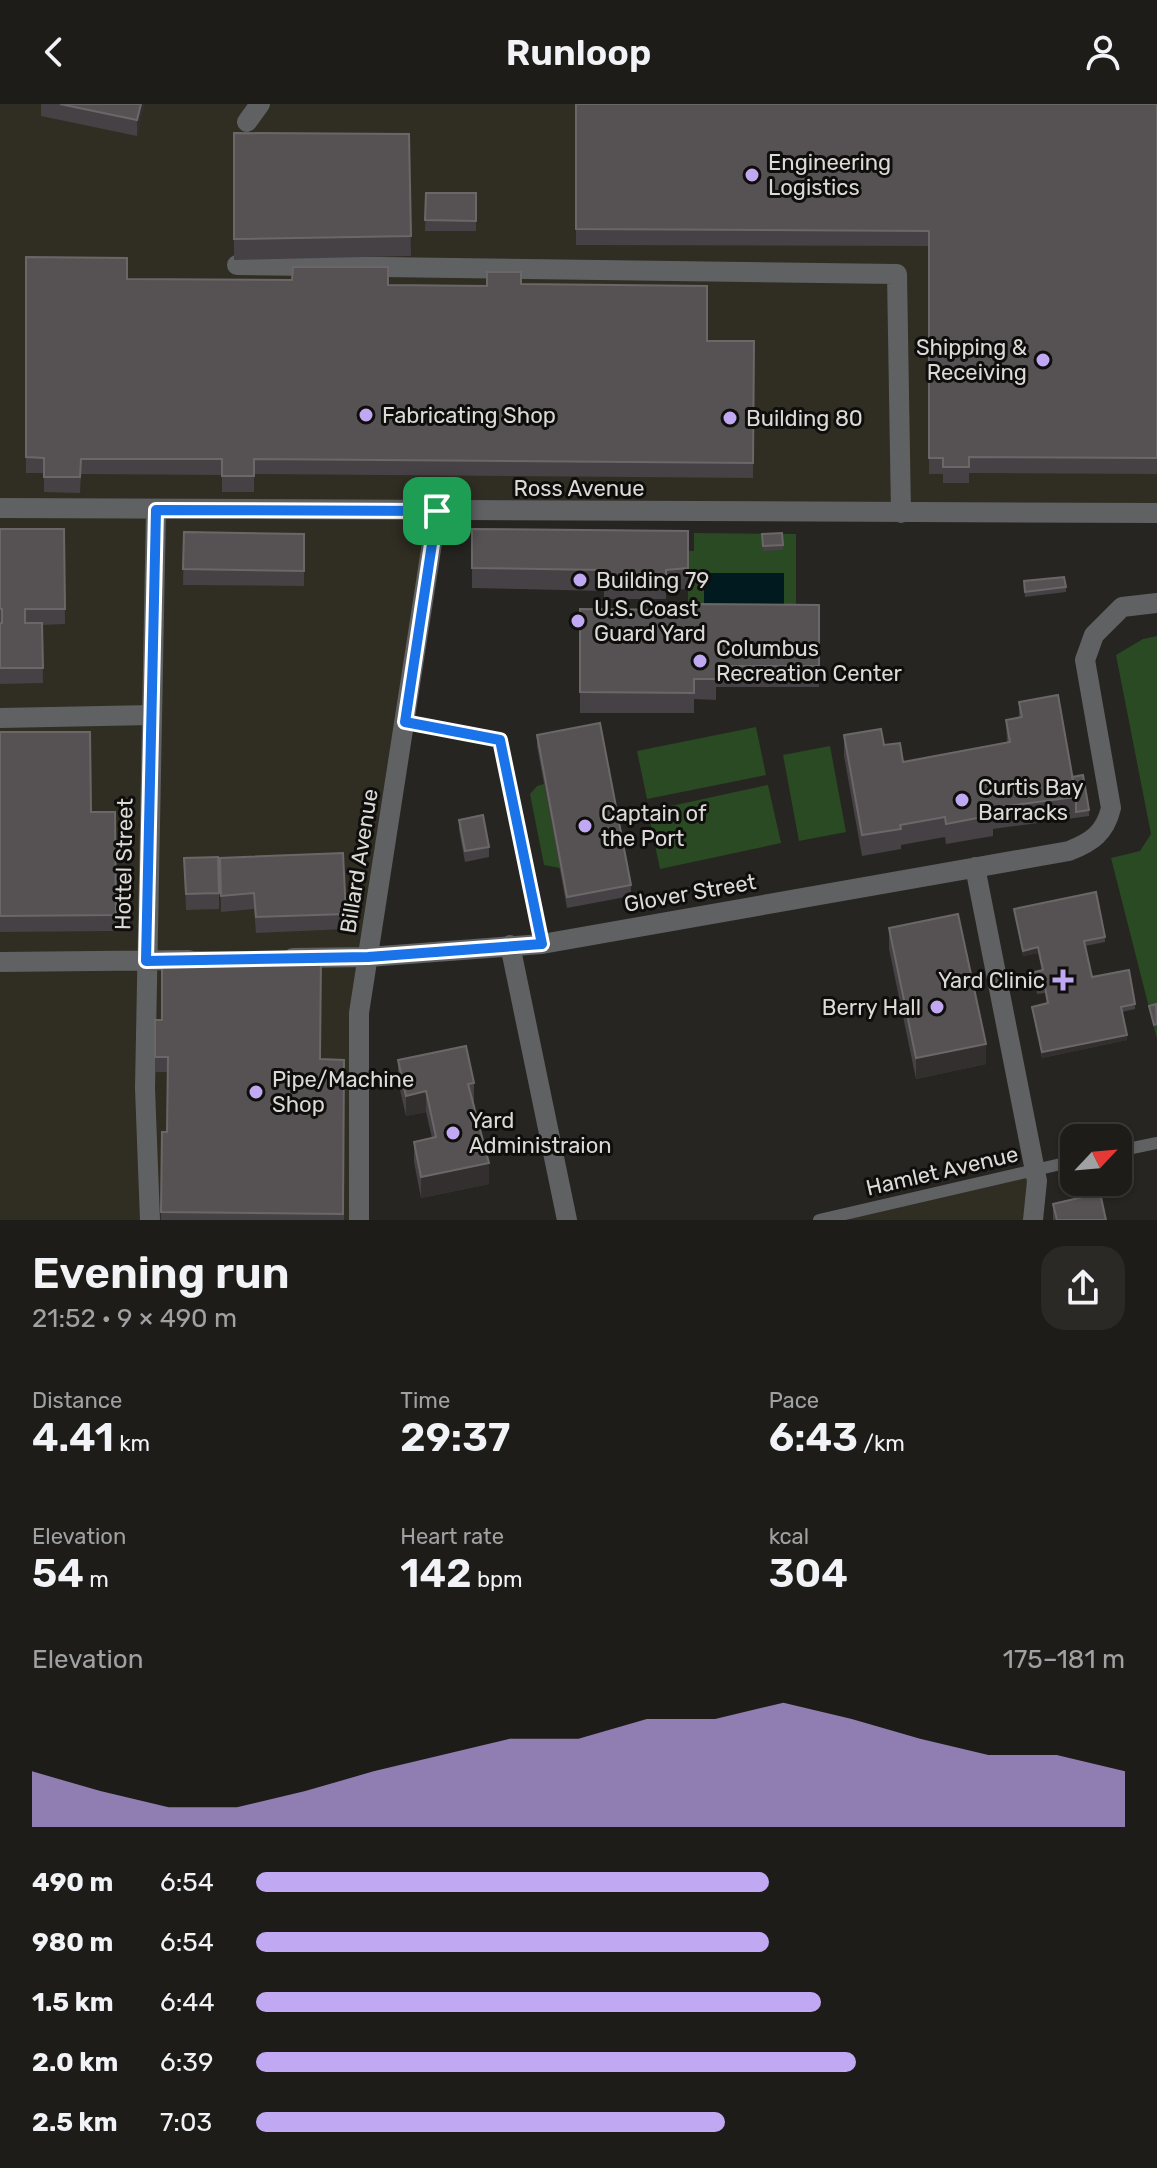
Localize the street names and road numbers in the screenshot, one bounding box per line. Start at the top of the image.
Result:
street label: Ross Avenue [513,475,645,502]
street label: Billard Avenue [334,787,384,935]
street label: Hottel Street [109,797,139,930]
street label: Glover Street [622,868,758,918]
street label: Hamlet Avenue [863,1140,1021,1202]

